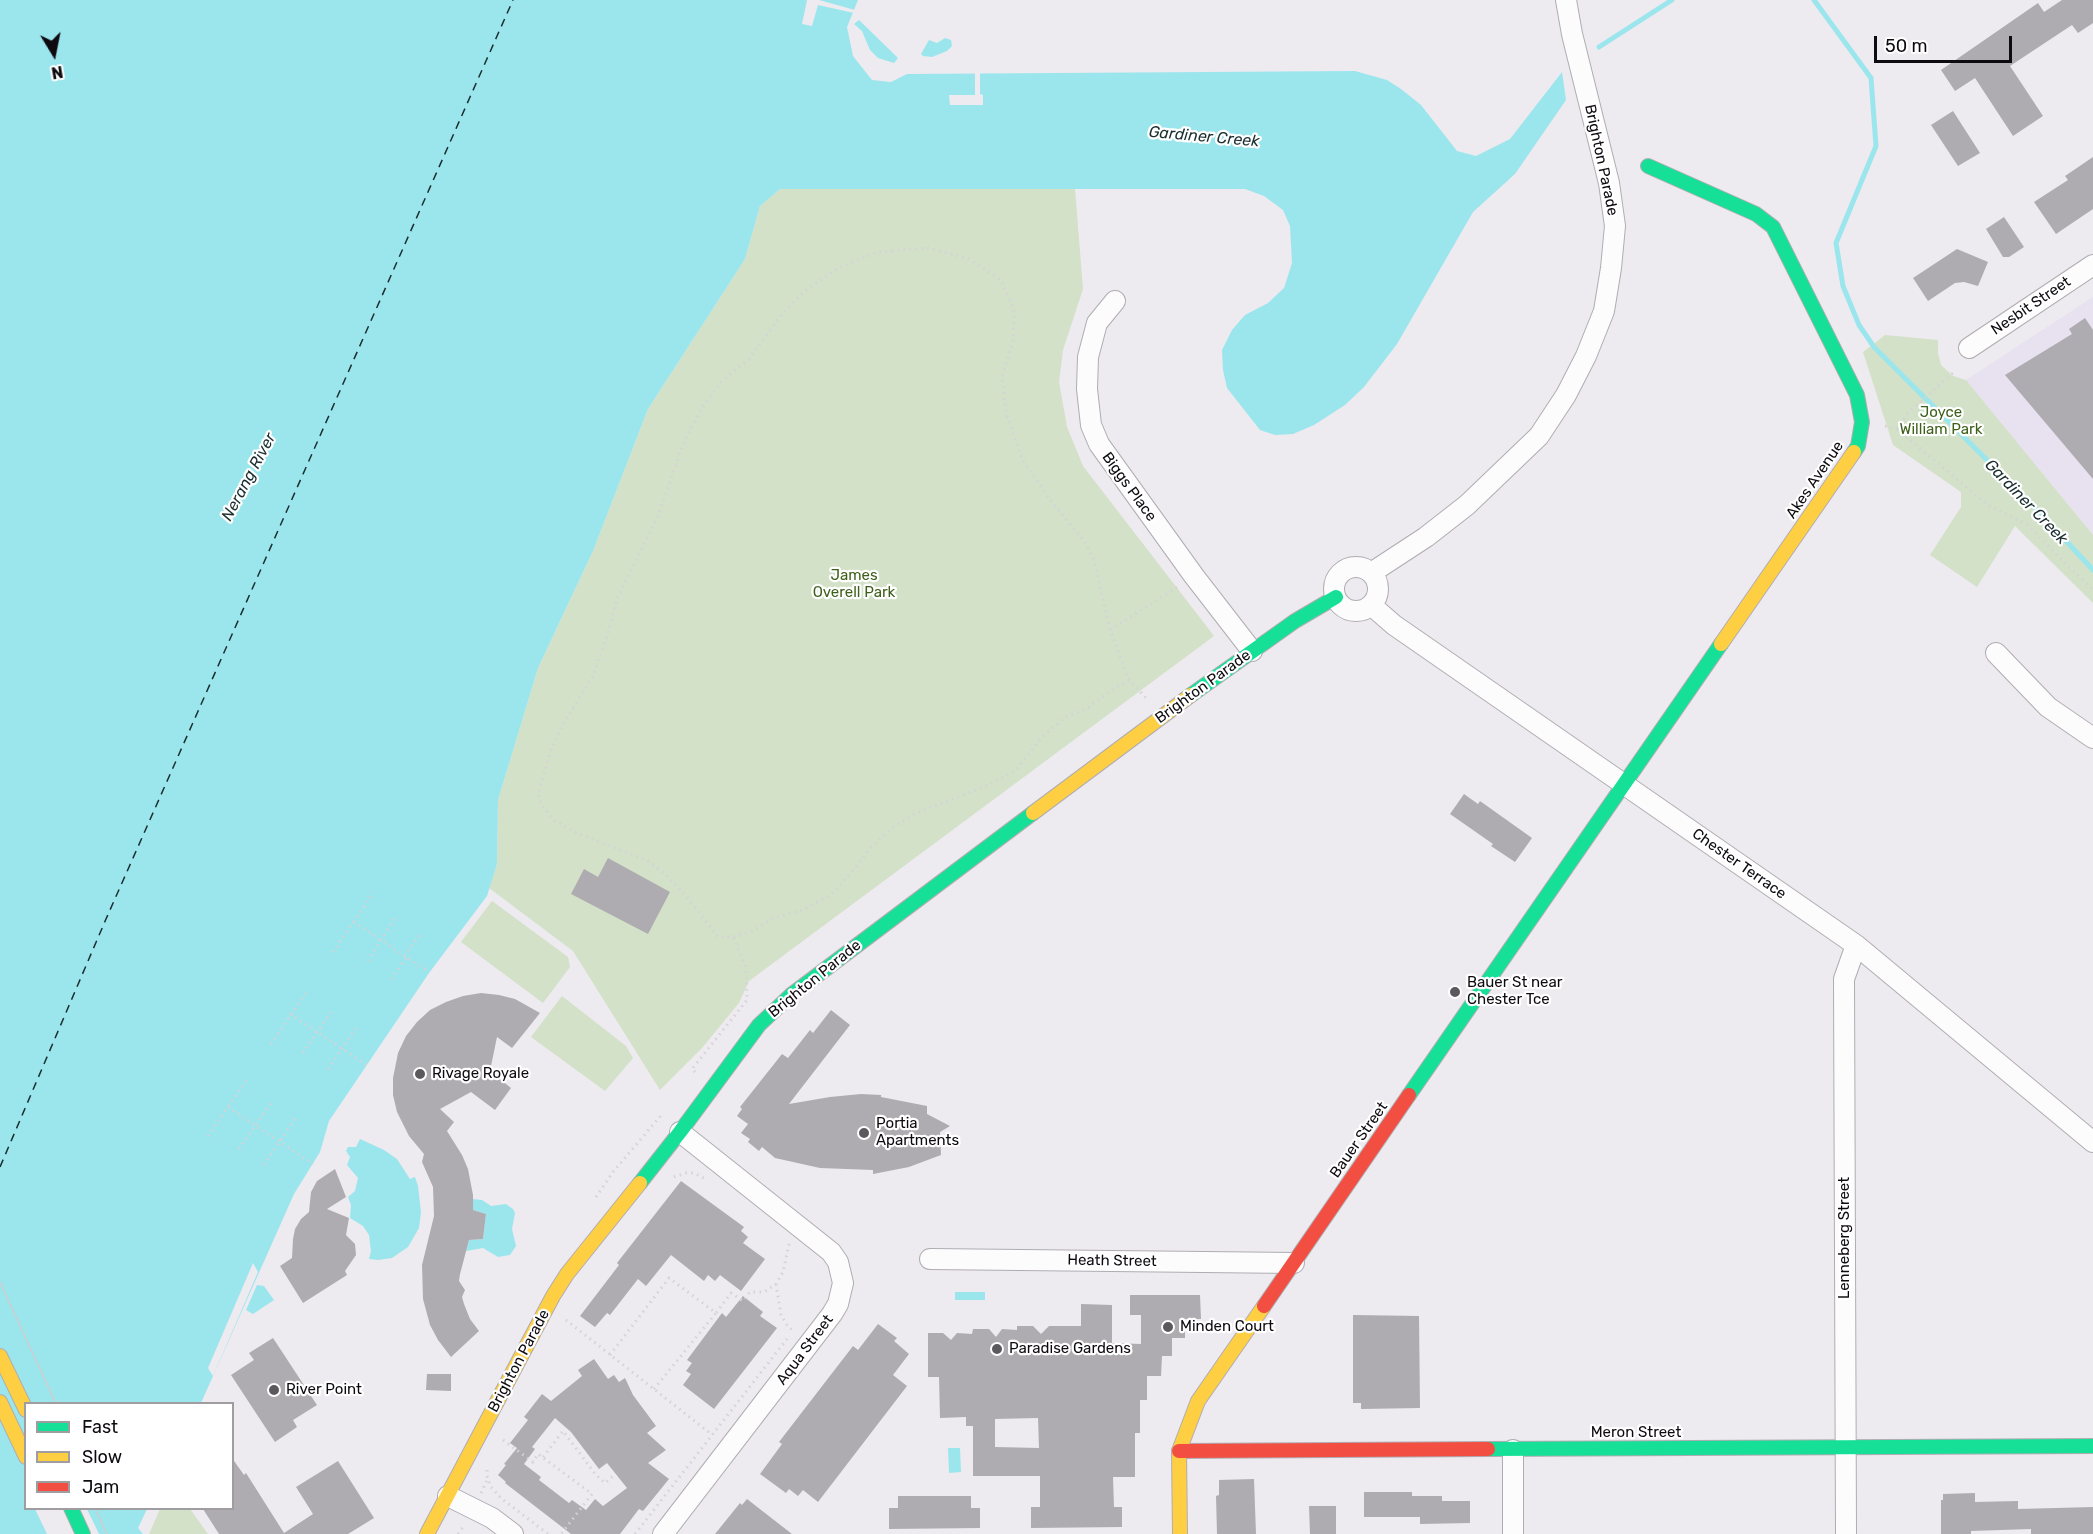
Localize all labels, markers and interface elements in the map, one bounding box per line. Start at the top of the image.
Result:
north arrow [24,24,84,84]
scale bar [1877,24,2015,62]
text: 50 m [1885,35,1928,57]
text: N [50,62,65,83]
street label: Brighton Parade [1580,103,1622,217]
water label: Gardiner Creek [1148,123,1260,151]
street label: Nesbit Street [1988,273,2074,339]
park label: Joyce William Park [1899,404,1983,439]
water label: Nerang River [218,430,280,524]
street label: Akes Avenue [1782,438,1848,522]
street label: Biggs Place [1098,449,1160,525]
water label: Gardiner Creek [1980,455,2072,549]
park label: James Overell Park [813,567,895,602]
street label: Brighton Parade [1152,646,1254,728]
street label: Chester Terrace [1689,825,1789,903]
street label: Brighton Parade [765,936,865,1022]
place label: Bauer St near Chester Tce [1467,974,1562,1009]
marker: Bauer St near Chester Tce [1448,985,1462,999]
place label: Rivage Royale [432,1065,529,1083]
marker: Rivage Royale [413,1067,427,1081]
street label: Bauer Street [1326,1099,1392,1181]
place label: Portia Apartments [876,1115,959,1150]
marker: Portia Apartments [857,1126,871,1140]
street label: Lenneberg Street [1836,1177,1854,1299]
street label: Heath Street [1067,1251,1157,1271]
street label: Brighton Parade [484,1307,554,1415]
street label: Aqua Street [773,1311,837,1389]
place label: Minden Court [1180,1318,1274,1336]
marker: Minden Court [1161,1320,1175,1334]
place label: Paradise Gardens [1009,1340,1131,1358]
marker: Paradise Gardens [990,1342,1004,1356]
place label: River Point [286,1381,362,1399]
marker: River Point [267,1383,281,1397]
legend [24,1402,234,1510]
text: Fast [82,1416,118,1438]
street label: Meron Street [1591,1424,1681,1442]
text: Slow [82,1446,122,1468]
text: Jam [82,1476,119,1498]

